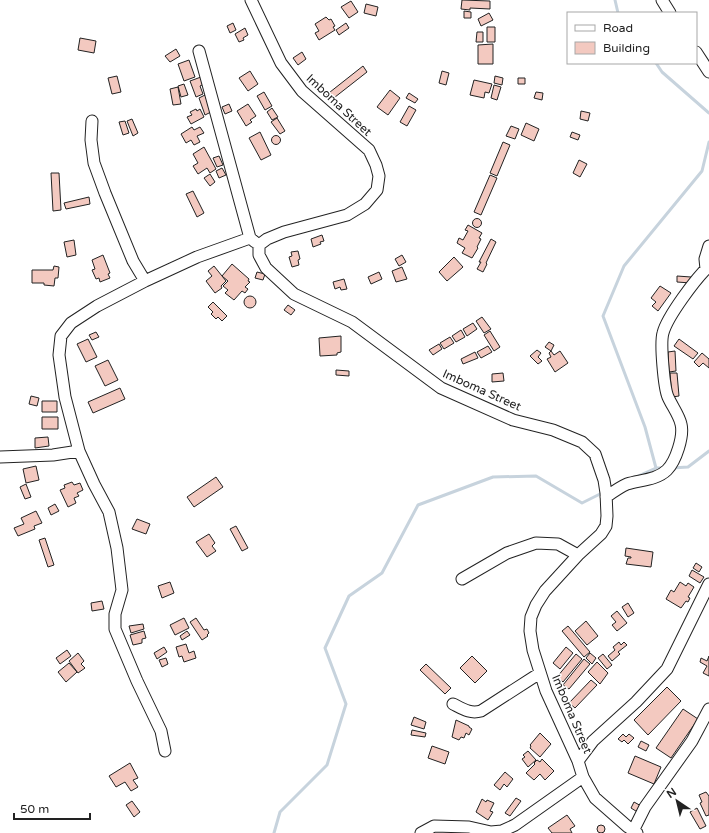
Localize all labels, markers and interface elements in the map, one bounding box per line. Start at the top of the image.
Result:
legend [567,12,697,64]
text: Road [603,21,633,35]
text: Building [603,41,650,55]
street label: Imboma Street [303,71,375,139]
street label: Imboma Street [441,366,524,414]
street label: Imboma Street [549,672,595,756]
north arrow [657,781,697,821]
text: N [664,785,679,801]
scale bar [14,795,90,821]
text: 50 m [20,802,49,816]

